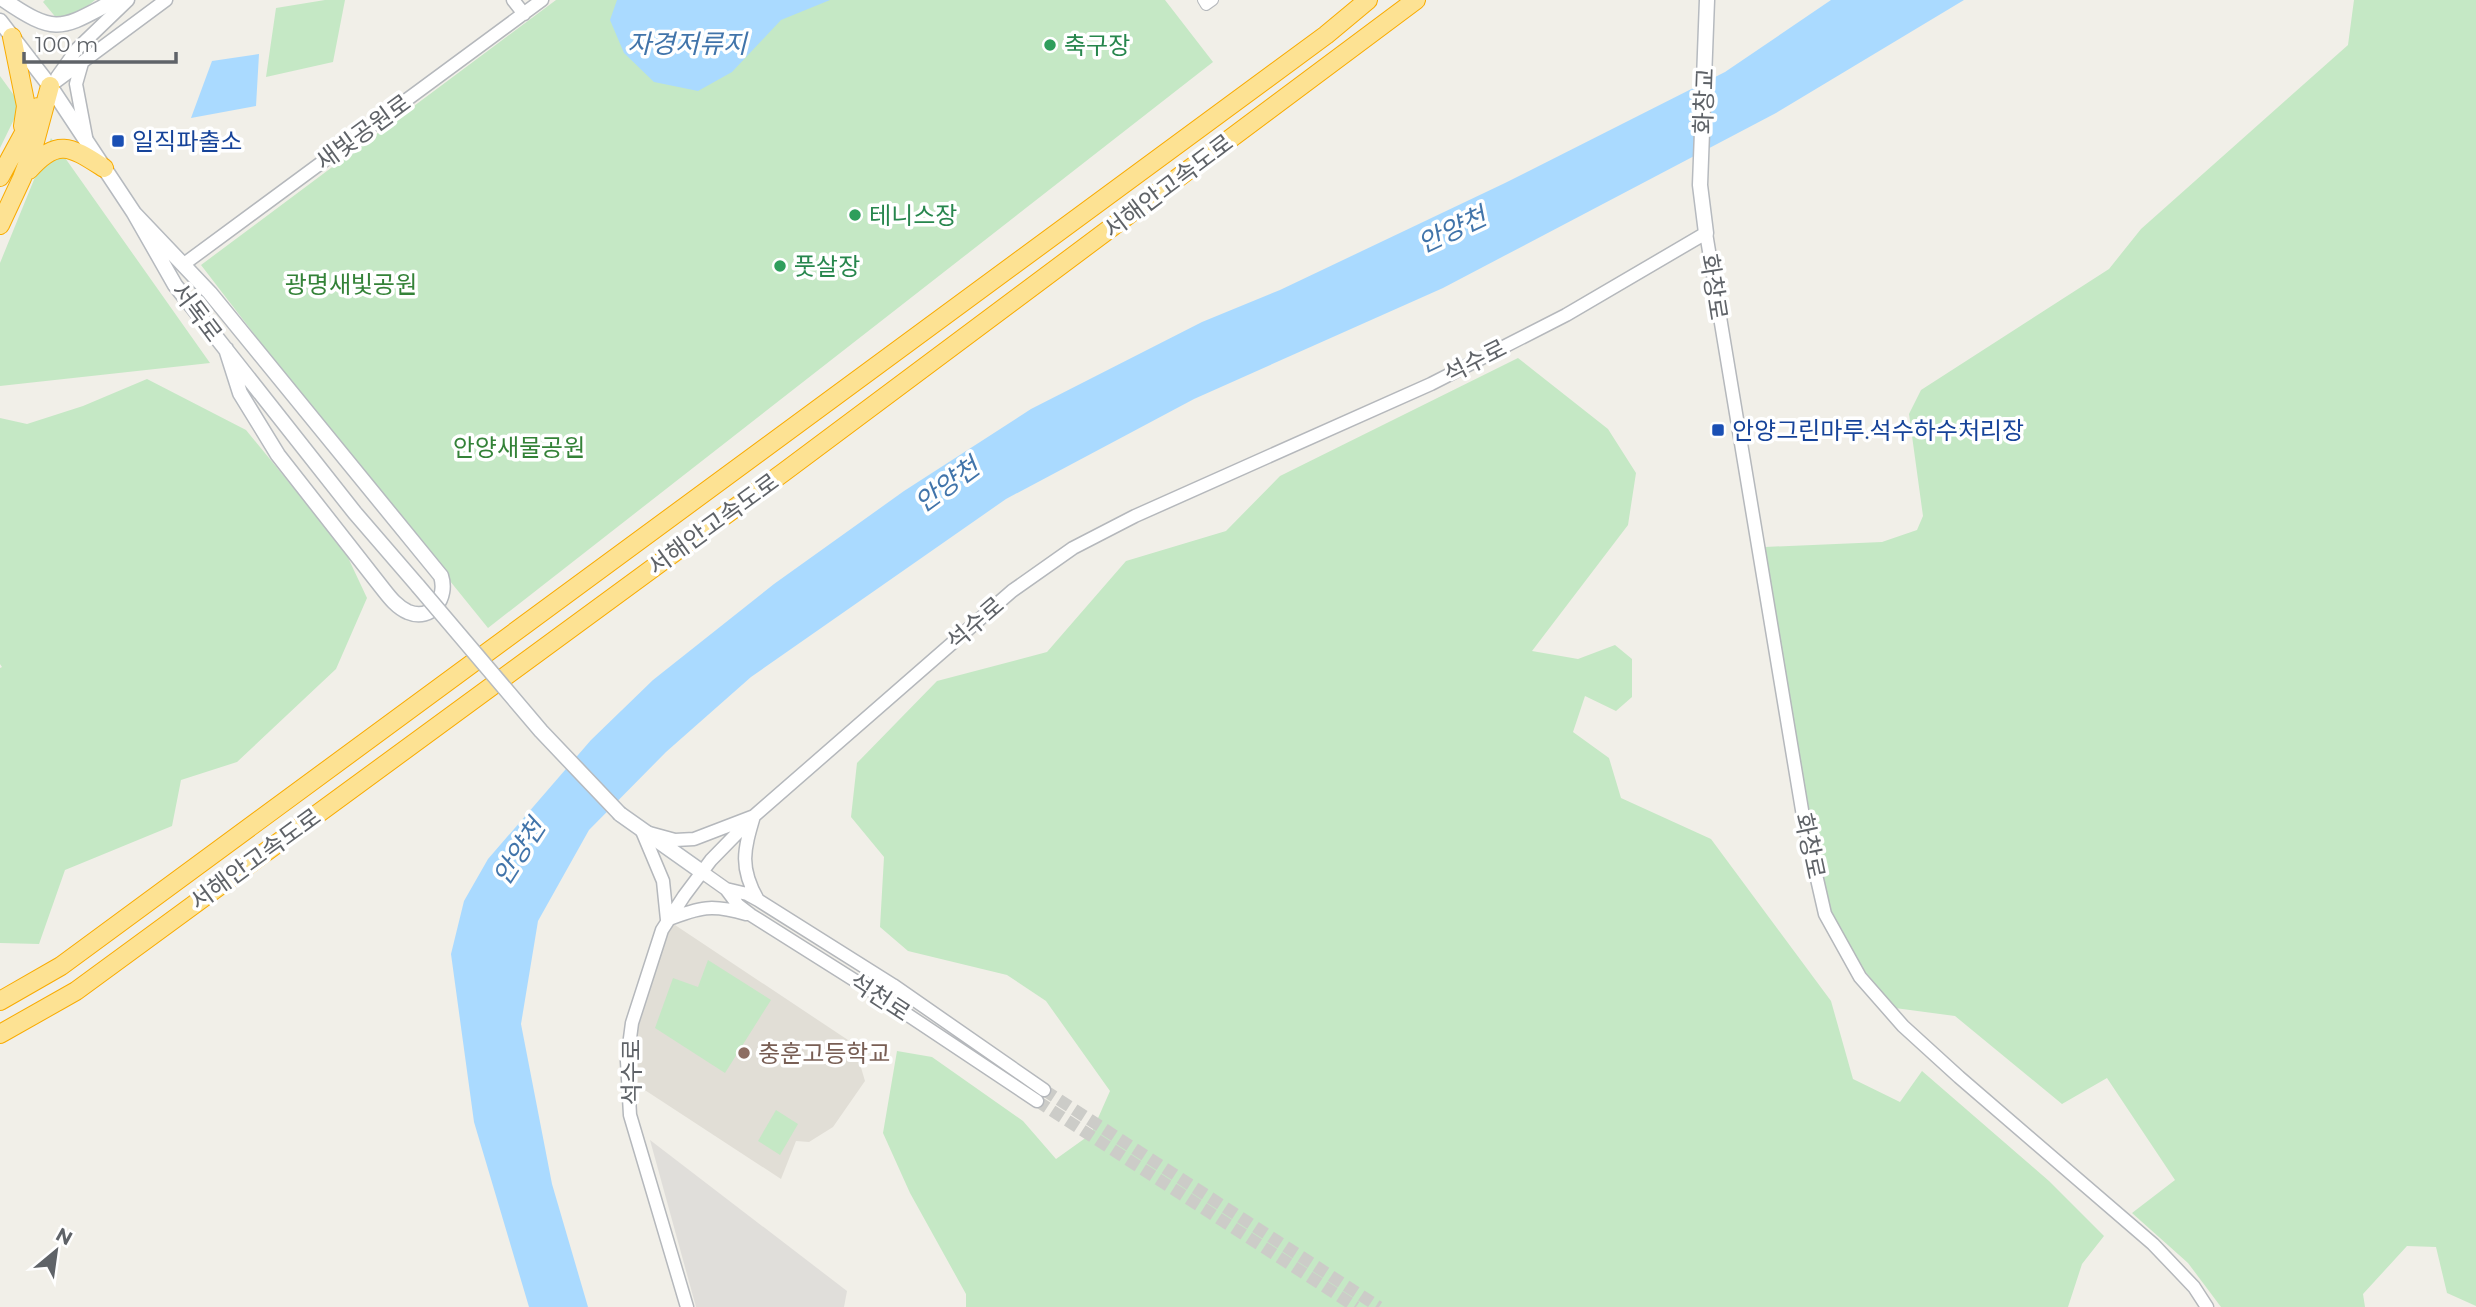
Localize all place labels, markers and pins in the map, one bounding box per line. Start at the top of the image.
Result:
place label: 축구장 [1064,31,1130,60]
marker: 축구장 [1042,37,1058,53]
place label: 일직파출소 [132,127,242,156]
marker: 일직파출소 [110,133,126,149]
place label: 테니스장 [869,201,957,230]
marker: 테니스장 [847,207,863,223]
place label: 풋살장 [794,252,860,281]
marker: 풋살장 [772,258,788,274]
place label: 안양그린마루.석수하수처리장 [1732,416,2024,445]
marker: 안양그린마루.석수하수처리장 [1710,422,1726,438]
place label: 충훈고등학교 [758,1039,890,1068]
marker: 충훈고등학교 [736,1045,752,1061]

